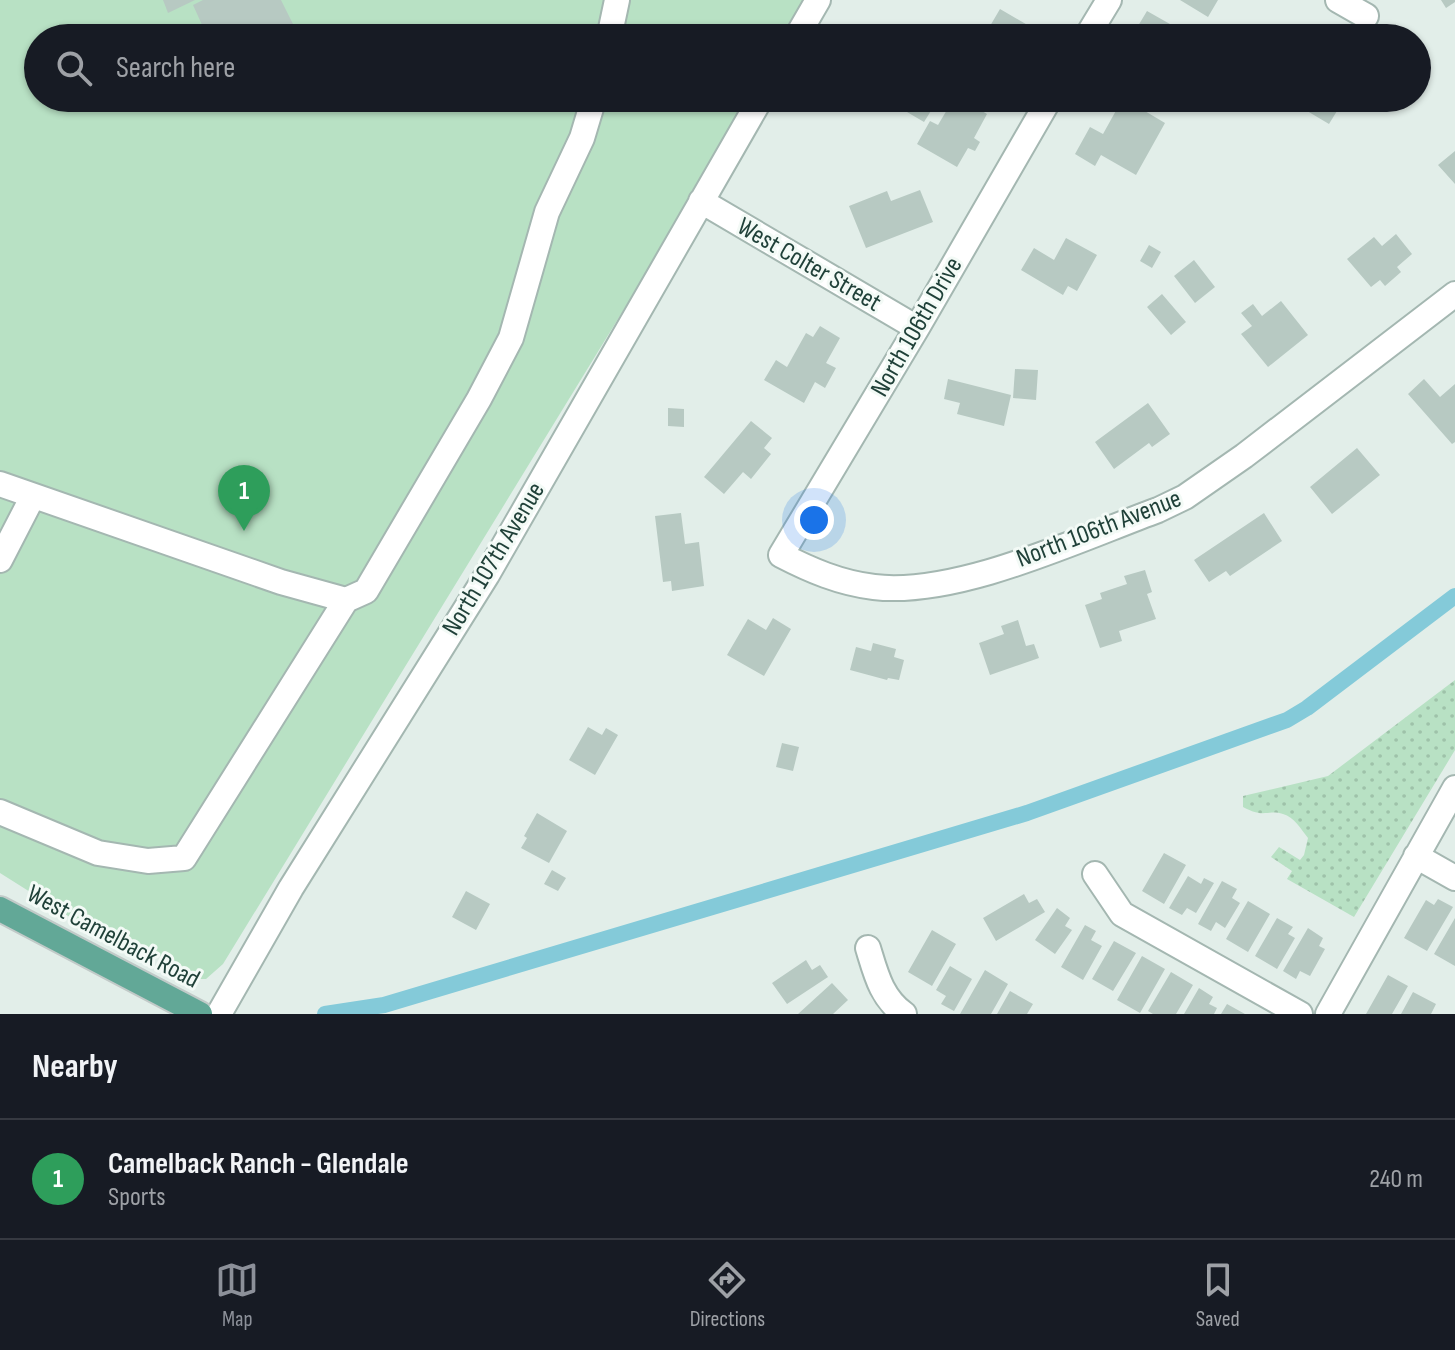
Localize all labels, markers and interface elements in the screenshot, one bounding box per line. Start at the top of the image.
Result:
search box [24,24,1431,112]
icon: search [52,46,96,90]
text: Search here [116,50,235,86]
street label: West Colter Street [732,211,887,319]
street label: North 106th Drive [865,252,969,402]
pin: 1 [218,465,270,531]
street label: North 107th Avenue [436,477,552,641]
street label: North 106th Avenue [1012,483,1186,575]
your location [794,500,834,540]
street label: West Camelback Road [21,878,205,996]
text: Nearby [32,1046,118,1087]
text: Camelback Ranch - Glendale [108,1146,409,1182]
text: 1 [53,1164,63,1195]
text: 240 m [1369,1164,1423,1195]
text: Sports [108,1182,166,1213]
tab: Map [215,1258,259,1333]
tab: Directions [690,1258,765,1333]
tab: Saved [1196,1258,1240,1333]

